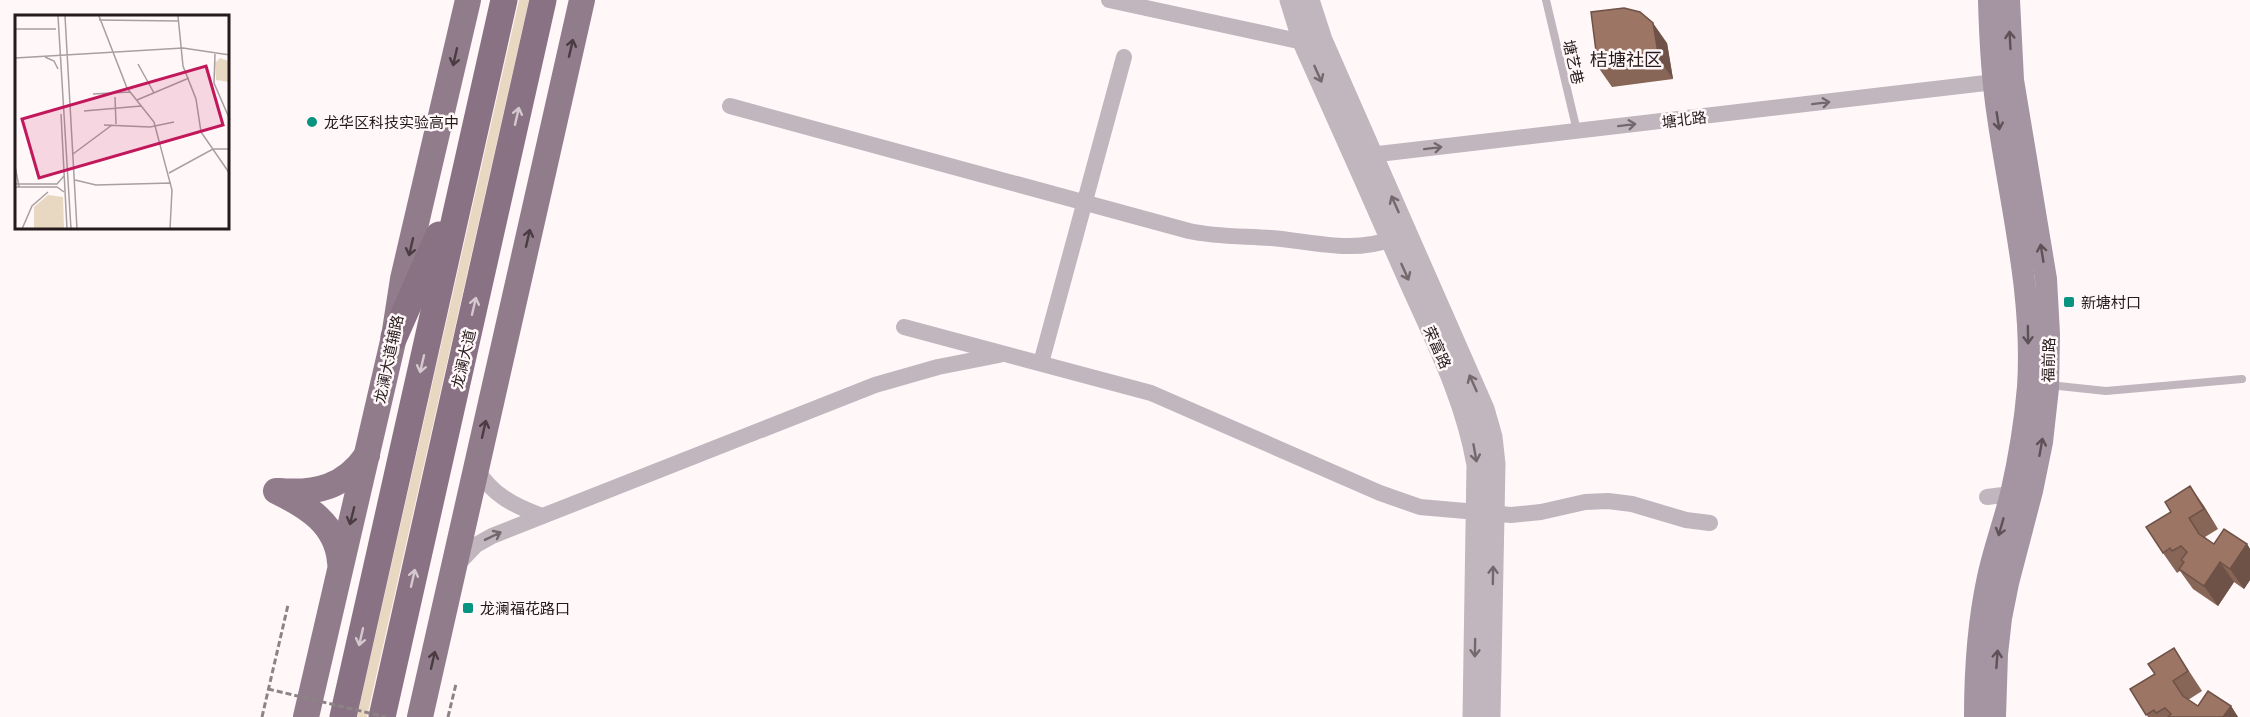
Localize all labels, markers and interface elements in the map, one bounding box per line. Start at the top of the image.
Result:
inset map [15,15,230,230]
one-way arrow [2005,30,2016,50]
street label: 塘艺巷 [1560,38,1588,86]
one-way arrow [565,39,577,58]
one-way arrow [448,47,460,66]
district label: 桔塘社区 [1590,48,1662,70]
one-way arrow [1312,65,1324,83]
one-way arrow [1810,97,1830,108]
one-way arrow [512,106,524,125]
street label: 塘北路 [1661,107,1707,131]
one-way arrow [1993,111,2004,130]
place label: 龙华区科技实验高中 [324,113,459,131]
marker: 龙华区科技实验高中 [305,115,319,129]
one-way arrow [1617,119,1636,130]
one-way arrow [1423,142,1443,153]
one-way arrow [1388,196,1400,214]
one-way arrow [522,229,534,248]
one-way arrow [404,237,416,256]
one-way arrow [2036,244,2047,264]
one-way arrow [1400,262,1411,280]
place label: 新塘村口 [2081,293,2141,311]
marker: 新塘村口 [2062,295,2076,309]
one-way arrow [469,297,481,316]
street label: 龙澜大道辅路 [370,313,406,405]
street label: 荣富路 [1421,323,1455,371]
one-way arrow [2023,324,2034,344]
street label: 龙澜大道 [447,328,479,390]
street label: 福前路 [2039,337,2057,383]
one-way arrow [416,354,427,374]
one-way arrow [1467,374,1479,392]
one-way arrow [479,419,491,438]
one-way arrow [2035,438,2046,458]
one-way arrow [1470,443,1481,462]
one-way arrow [346,506,357,526]
one-way arrow [1995,517,2006,536]
one-way arrow [484,530,502,542]
one-way arrow [1487,565,1499,585]
one-way arrow [408,569,419,588]
place label: 龙澜福花路口 [480,599,570,617]
marker: 龙澜福花路口 [461,601,475,615]
one-way arrow [355,627,367,646]
one-way arrow [1469,637,1480,657]
one-way arrow [1992,649,2003,669]
one-way arrow [427,651,439,670]

